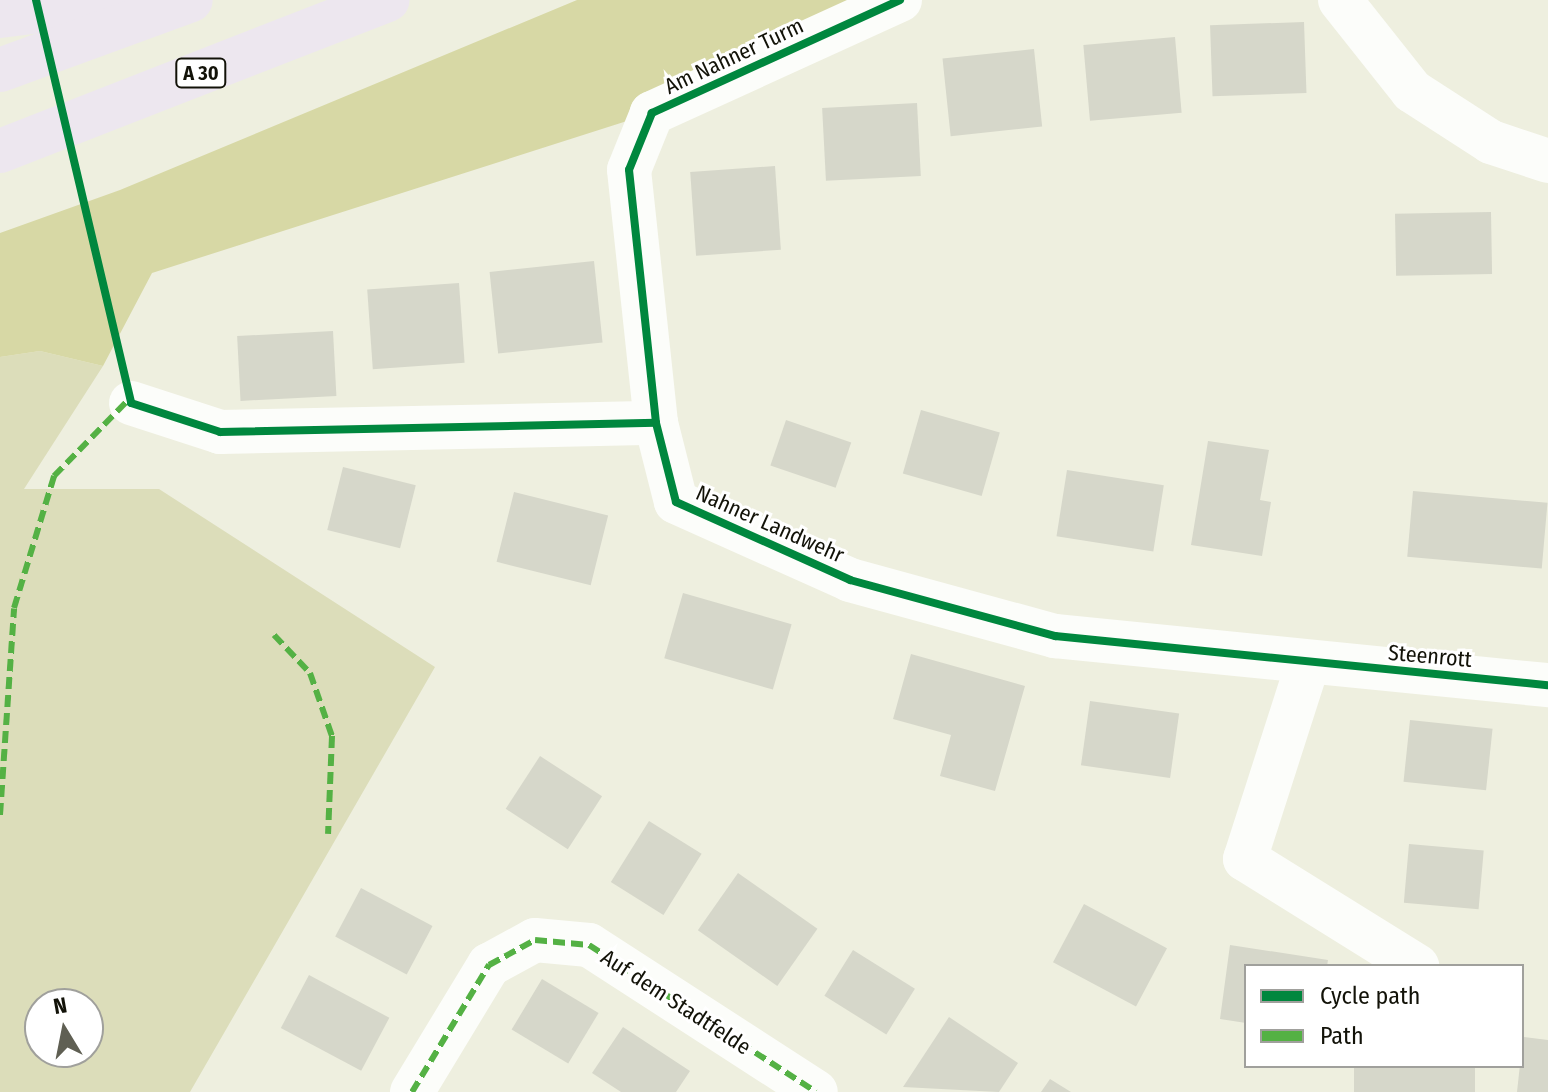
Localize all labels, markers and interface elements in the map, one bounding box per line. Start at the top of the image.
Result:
street label: Am Nahner Turm [660,12,808,100]
road number: A 30 [175,57,227,89]
street label: Nahner Landwehr [692,480,848,568]
street label: Steenrott [1387,639,1473,673]
street label: Auf dem Stadtfelde [596,944,756,1060]
legend [1244,964,1524,1068]
text: Cycle path [1320,982,1420,1010]
north arrow [24,988,104,1068]
text: N [51,991,69,1020]
text: Path [1320,1022,1364,1050]

